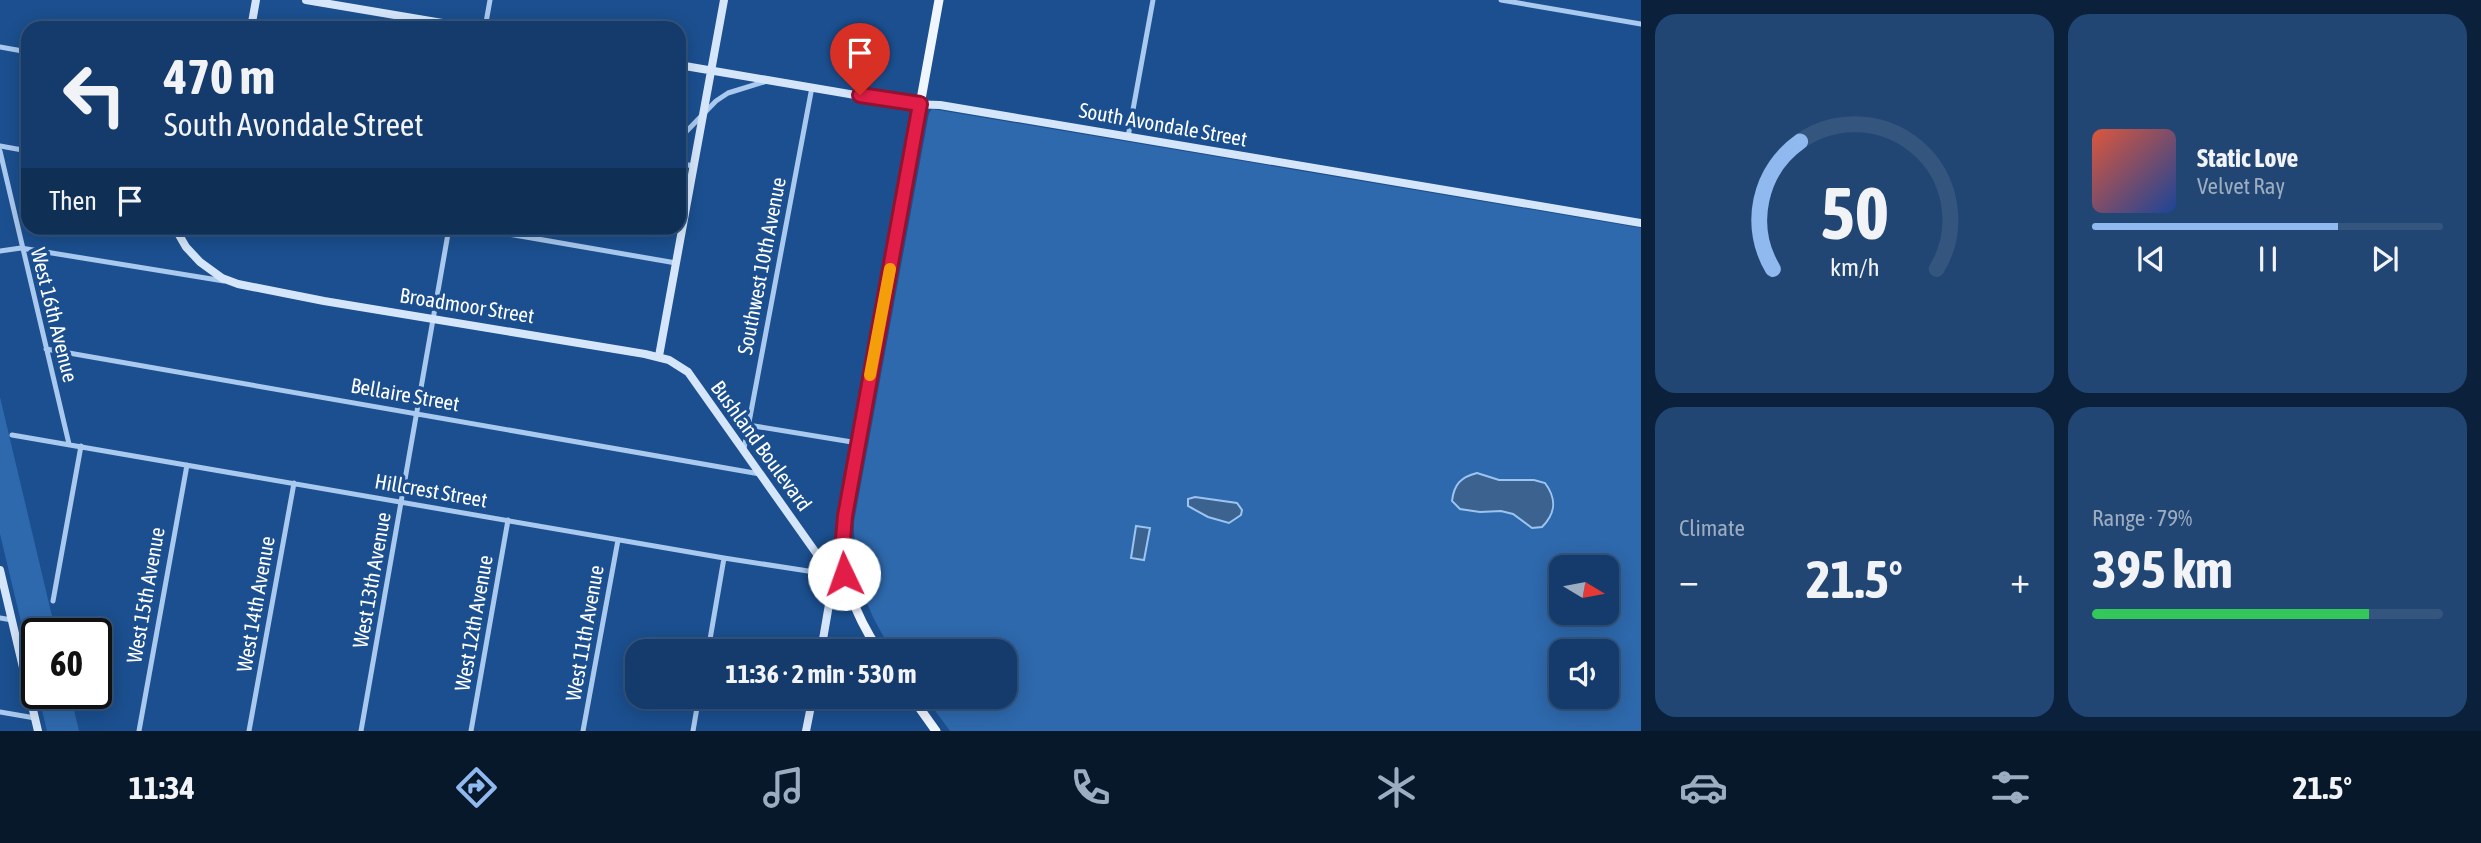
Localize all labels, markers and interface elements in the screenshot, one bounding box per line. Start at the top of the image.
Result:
pin [830,23,890,95]
icon: arrive [841,34,879,72]
text: 470 m [164,48,275,104]
icon: left [49,49,140,140]
street label: South Avondale Street [1077,97,1249,151]
text: South Avondale Street [164,106,424,143]
text: Static Love [2197,143,2298,173]
text: 50 [1820,172,1889,255]
text: Velvet Ray [2197,173,2285,199]
street label: Southwest 10th Avenue [732,175,790,357]
icon: arrive [111,182,149,220]
text: Then [49,186,97,216]
icon: previous [2132,240,2170,278]
icon: pause [2249,240,2287,278]
icon: next [2366,240,2404,278]
street label: West 16th Avenue [27,245,83,384]
text: km/h [1830,253,1879,281]
street label: Broadmoor Street [398,283,536,327]
street label: Bellaire Street [349,373,461,415]
street label: Bushland Boulevard [707,376,817,515]
street label: Hillcrest Street [373,468,489,512]
text: Range · 79% [2092,505,2192,531]
street label: West 13th Avenue [347,510,395,650]
text: Climate [1679,515,1745,541]
street label: West 15th Avenue [121,525,169,665]
street label: West 14th Avenue [231,534,279,674]
position arrow [807,537,881,611]
text: 395 km [2092,539,2233,599]
text: 21.5° [1806,549,1903,609]
street label: West 12th Avenue [449,553,497,693]
north arrow [1549,555,1619,625]
map controls [1549,555,1619,709]
text: − [1679,558,1699,601]
text: + [2010,558,2030,601]
street label: West 11th Avenue [560,563,608,703]
speed limit sign: 60 [21,618,112,709]
button: sound [1549,639,1619,709]
text: 11:36 · 2 min · 530 m [726,659,916,689]
icon: directions [452,763,501,812]
icon: music [759,763,808,812]
icon: phone [1066,763,1115,812]
icon: climate [1372,763,1421,812]
icon: car [1679,763,1728,812]
icon: filters [1986,763,2035,812]
text: 11:34 [129,769,195,806]
text: 21.5° [2292,769,2352,806]

